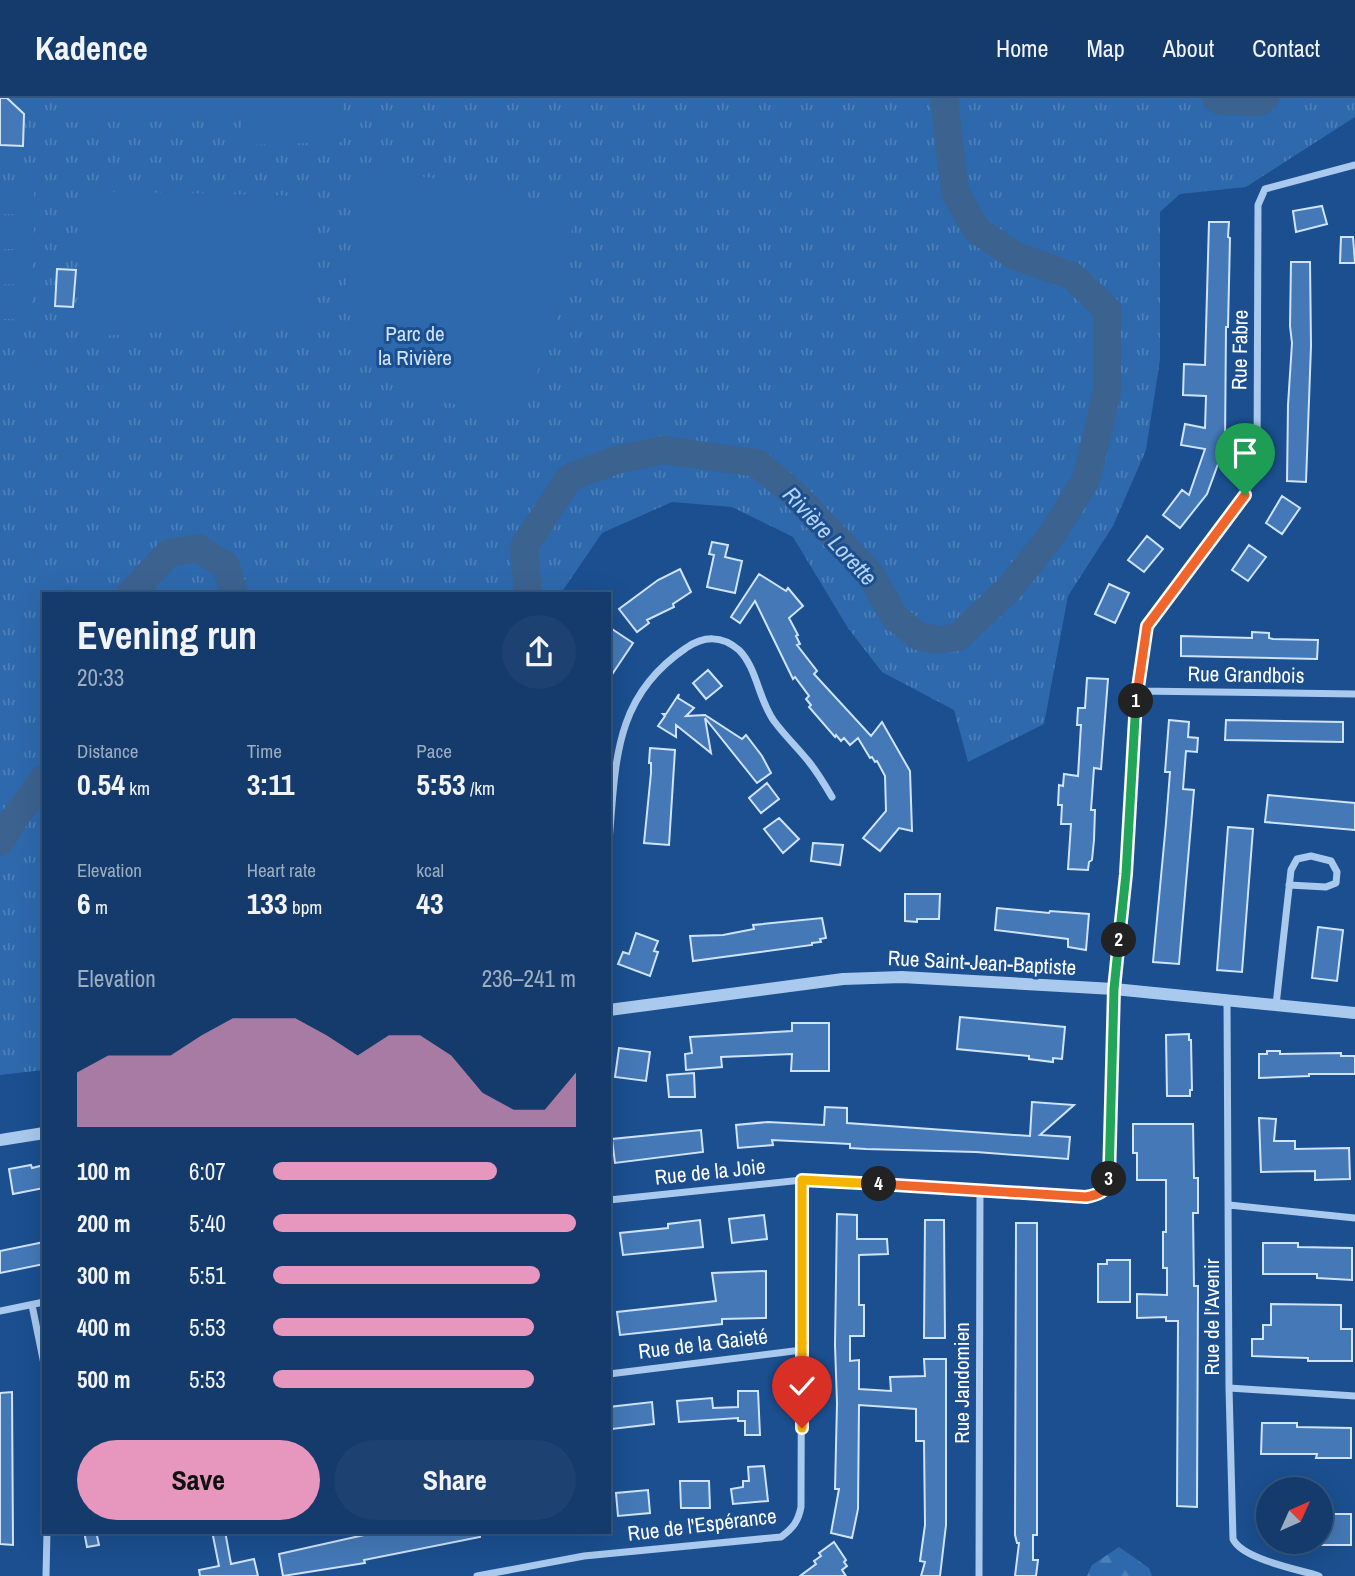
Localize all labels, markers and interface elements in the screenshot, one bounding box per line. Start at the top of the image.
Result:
text: Kadence [35,26,148,70]
text: Home [996,32,1048,64]
text: Map [1086,32,1125,64]
text: About [1163,32,1214,64]
text: Contact [1252,32,1320,64]
street label: Rue Fabre [1224,309,1255,390]
park label: Parc de la Rivière [378,319,452,372]
pin [1215,423,1275,495]
icon: arrive [1226,434,1264,472]
water label: Rivière Lorette [776,479,884,592]
text: Evening run [77,610,257,661]
button: share [502,615,576,689]
street label: Rue Grandbois [1187,659,1305,690]
text: 20:33 [77,662,124,693]
pin: 1 [1118,684,1154,718]
text: 1 [1131,687,1140,713]
text: Distance [77,738,138,764]
text: Time [247,738,282,764]
text: Pace [416,738,452,764]
text: 0.54 [77,764,125,804]
text: 3:11 [247,764,295,804]
text: 5:53 [416,764,466,804]
text: km [125,775,150,801]
text: /km [466,775,495,801]
text: Elevation [77,857,142,883]
text: Heart rate [247,857,316,883]
text: kcal [416,857,444,883]
text: 6 [77,883,91,923]
text: 133 [247,883,288,923]
text: 43 [416,883,444,923]
text: m [91,894,108,920]
text: bpm [288,894,322,920]
pin: 2 [1102,922,1136,958]
text: 2 [1114,926,1123,952]
street label: Rue Saint-Jean-Baptiste [887,943,1077,982]
text: Elevation [77,963,156,994]
text: 236–241 m [482,963,576,994]
street label: Rue de la Joie [653,1151,767,1192]
text: 100 m [77,1156,130,1187]
text: 6:07 [189,1156,226,1187]
pin: 3 [1092,1162,1126,1196]
text: 3 [1104,1165,1113,1191]
pin: 4 [862,1166,896,1202]
text: 4 [874,1170,883,1196]
text: 200 m [77,1208,130,1239]
text: 5:40 [189,1208,226,1239]
street label: Rue de l'Avenir [1197,1258,1226,1375]
text: 300 m [77,1260,130,1291]
text: 5:51 [189,1260,226,1291]
text: 400 m [77,1312,130,1343]
text: 5:53 [189,1312,226,1343]
street label: Rue de la Gaieté [637,1321,769,1366]
street label: Rue Jandomien [947,1322,976,1444]
pin [772,1356,832,1428]
text: 500 m [77,1364,130,1395]
text: 5:53 [189,1364,226,1395]
icon: check [783,1367,821,1405]
button: Save [77,1440,320,1520]
button: Share [334,1440,576,1520]
north arrow [1256,1477,1334,1554]
map controls [1256,1477,1333,1554]
street label: Rue de l'Espérance [626,1501,778,1548]

